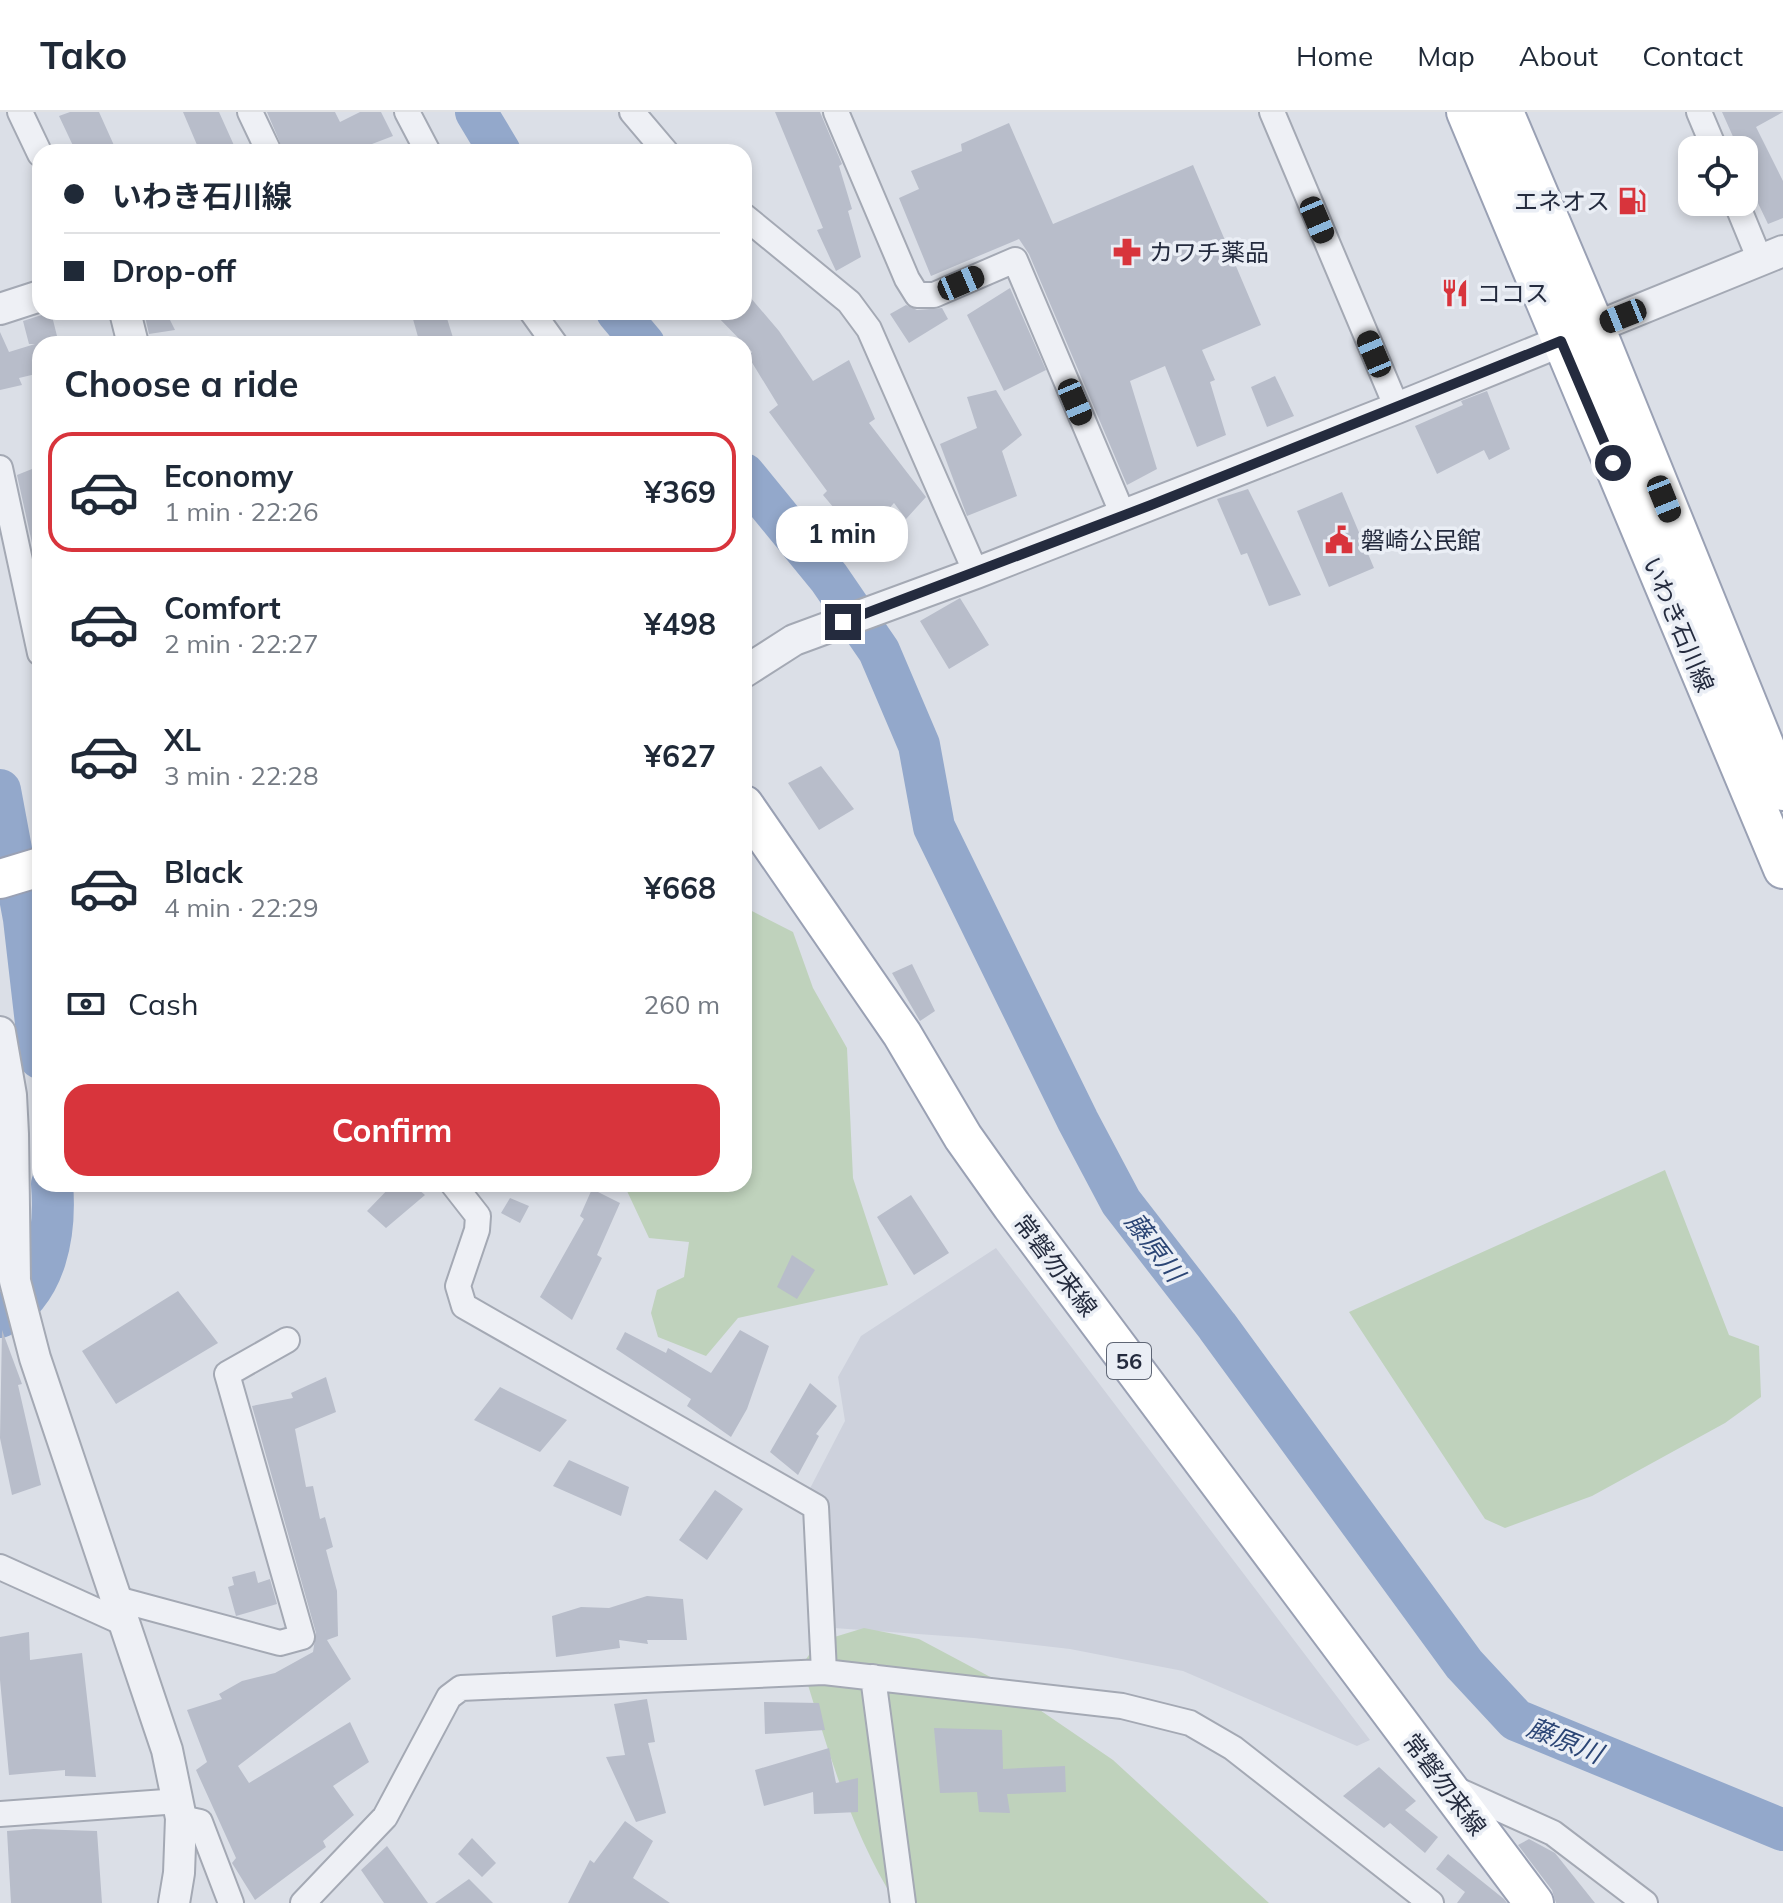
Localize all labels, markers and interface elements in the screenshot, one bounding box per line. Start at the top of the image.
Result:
text: Tako [40,31,127,79]
text: Home [1296,38,1373,73]
text: Map [1417,38,1475,73]
text: About [1519,38,1598,73]
text: Contact [1642,38,1743,73]
map controls [1678,136,1758,216]
button: locate [1678,136,1758,216]
text: いわき石川線 [112,177,292,215]
place label: エネオス [1514,186,1610,216]
fuel station icon: エネオス [1617,186,1647,216]
car [1297,193,1337,247]
pharmacy icon: カワチ薬品 [1112,237,1142,267]
place label: カワチ薬品 [1149,237,1269,267]
text: Drop-off [112,252,236,290]
car [934,263,988,303]
restaurant icon: ココス [1440,278,1470,308]
place label: ココス [1477,278,1549,308]
car [1596,296,1650,336]
car [1354,327,1394,381]
text: Choose a ride [64,361,298,406]
car [1055,375,1095,429]
route start [1595,445,1631,481]
icon: car [68,456,140,528]
text: Economy [164,457,293,495]
car [1644,472,1684,526]
text: ¥369 [644,473,716,511]
text: 1 min · 22:26 [164,495,319,528]
callout: 1 min [777,506,909,562]
text: 1 min [808,517,876,550]
public building icon: 磐崎公民館 [1324,525,1354,555]
place label: 磐崎公民館 [1361,525,1481,555]
street label: いわき石川線 [1637,552,1721,696]
icon: car [68,588,140,660]
text: Comfort [164,589,281,627]
route end [825,604,861,640]
text: ¥498 [644,605,716,643]
text: 2 min · 22:27 [164,627,319,660]
icon: car [68,720,140,792]
text: XL [164,721,201,759]
text: ¥627 [644,737,716,775]
text: 3 min · 22:28 [164,759,319,792]
icon: car [68,852,140,924]
text: Black [164,853,243,891]
text: ¥668 [644,869,716,907]
text: 4 min · 22:29 [164,891,319,924]
icon: cash [64,982,108,1026]
text: Cash [128,985,199,1023]
text: 260 m [644,988,720,1021]
button: Confirm [64,1084,720,1176]
water label: 藤原川 [1118,1206,1193,1290]
street label: 常磐勿来線 [1008,1208,1104,1322]
road number: 56 [1107,1343,1151,1379]
water label: 藤原川 [1523,1710,1610,1771]
street label: 常磐勿来線 [1397,1727,1493,1841]

